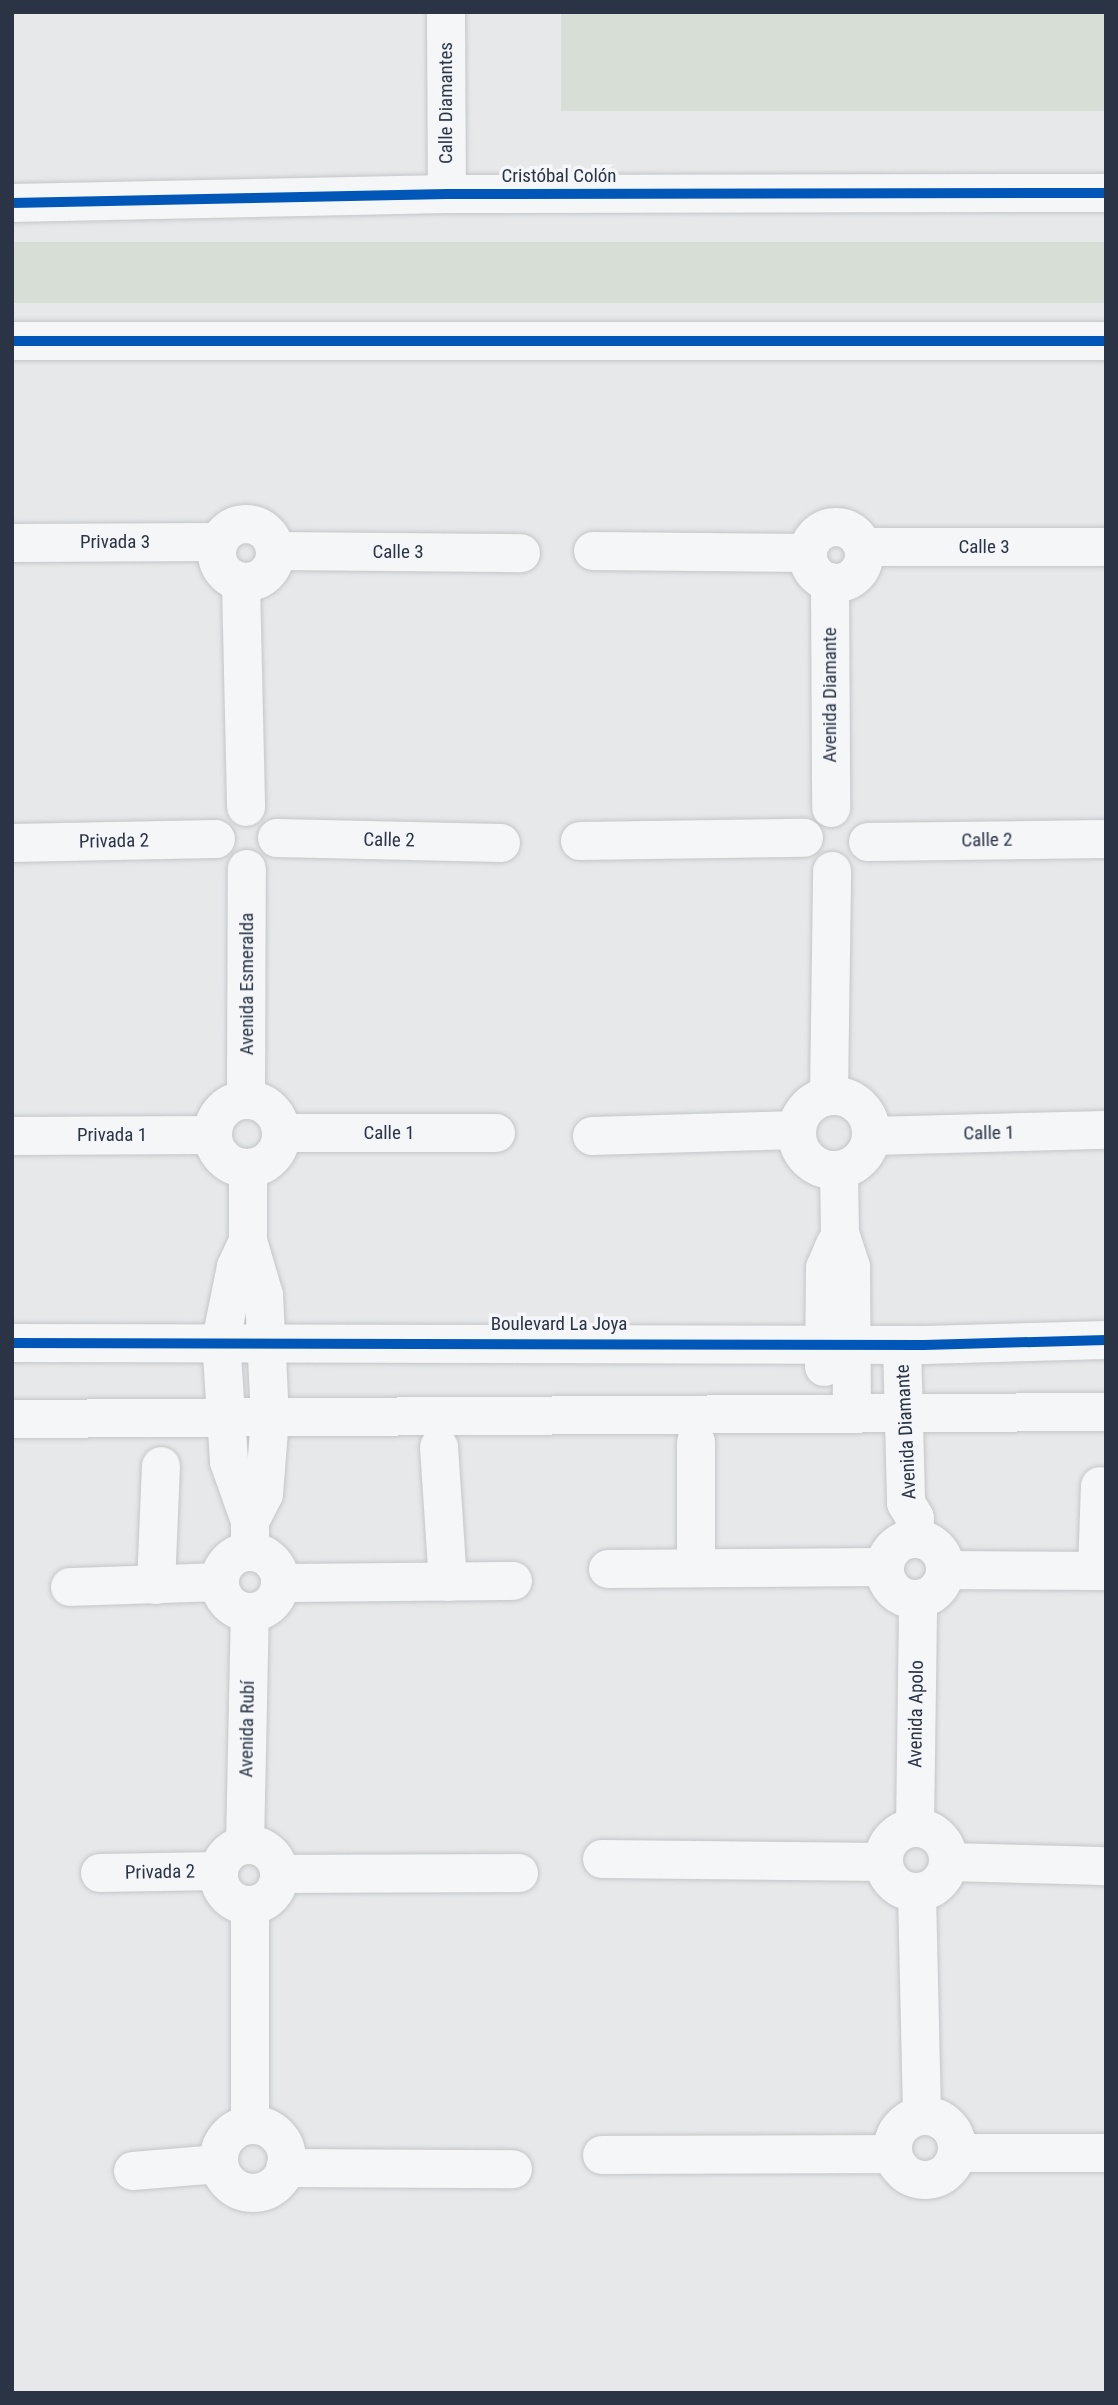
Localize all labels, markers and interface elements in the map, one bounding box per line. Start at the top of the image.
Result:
street label: Calle Diamantes [435,42,457,164]
street label: Cristóbal Colón [501,165,617,187]
street label: Privada 3 [80,531,150,553]
street label: Calle 3 [958,536,1010,558]
street label: Calle 3 [372,541,424,563]
street label: Avenida Diamante [819,627,841,763]
street label: Calle 2 [363,828,415,852]
street label: Calle 2 [961,828,1013,852]
street label: Privada 2 [79,829,149,853]
street label: Avenida Esmeralda [236,913,258,1055]
street label: Calle 1 [963,1121,1015,1145]
street label: Calle 1 [363,1122,415,1144]
street label: Privada 1 [77,1124,147,1146]
street label: Boulevard La Joya [491,1313,627,1335]
street label: Avenida Diamante [891,1364,921,1500]
street label: Avenida Apolo [904,1660,928,1768]
street label: Avenida Rubí [235,1680,259,1778]
street label: Privada 2 [125,1860,195,1884]

